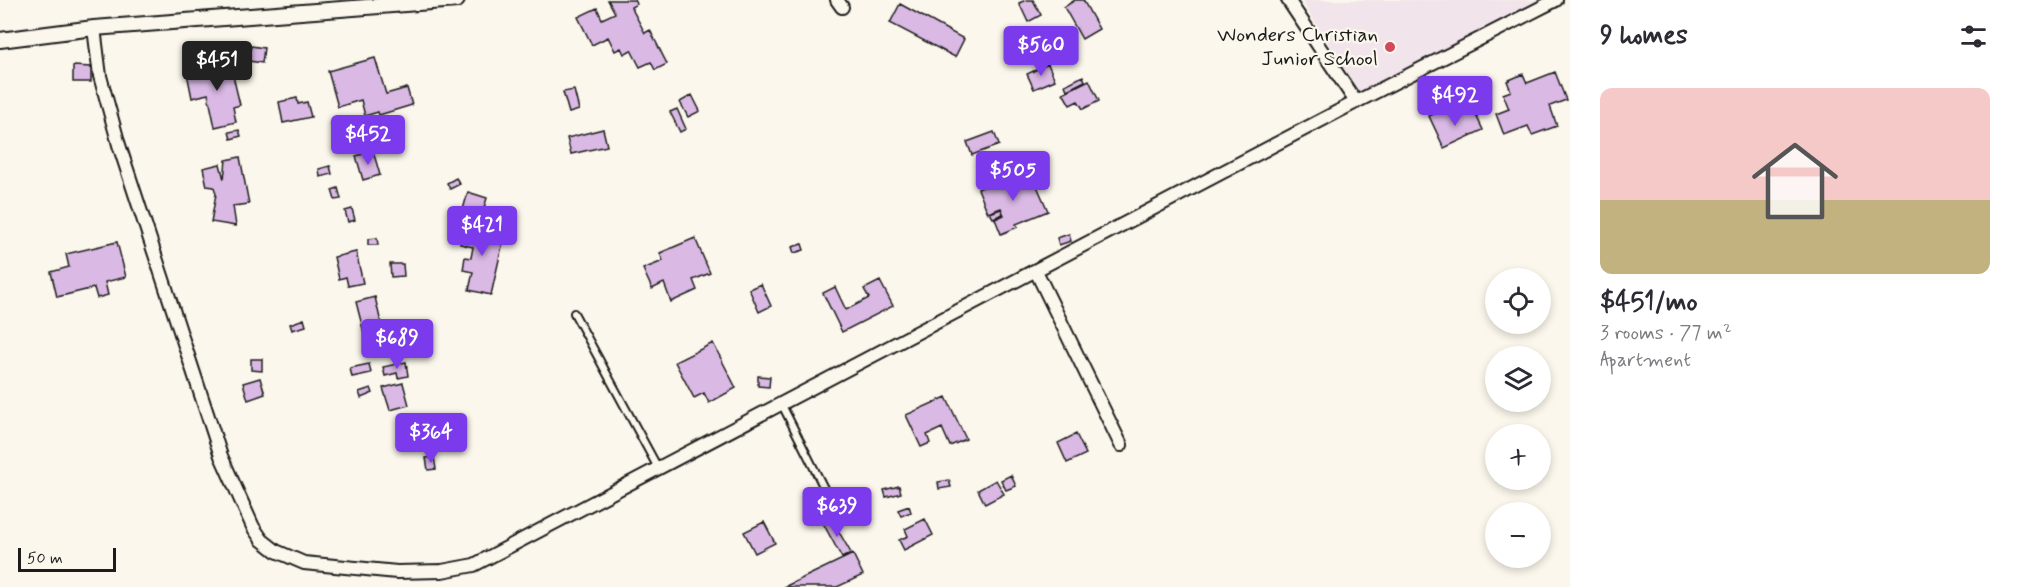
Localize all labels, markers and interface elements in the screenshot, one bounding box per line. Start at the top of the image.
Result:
text: 9 homes [1600,19,1688,53]
icon: filters [1957,20,1990,53]
place label: Wonders Christian Junior School [1217,21,1378,73]
pin: $560 [1005,26,1077,77]
text: $560 [1018,32,1064,59]
marker: Wonders Christian Junior School [1383,40,1397,54]
pin: $451 [181,41,253,92]
text: $451 [196,47,238,74]
pin: $492 [1419,76,1491,127]
text: $492 [1431,82,1479,109]
pin: $452 [332,115,404,166]
text: $452 [345,121,391,148]
icon: home [1741,127,1849,235]
pin: $505 [977,151,1049,202]
text: $505 [990,157,1036,184]
pin: $421 [446,206,518,257]
text: $421 [461,212,503,239]
map controls [1485,268,1551,568]
button: locate [1485,268,1551,334]
text: $451/mo [1600,286,1698,320]
pin: $689 [361,319,433,370]
text: 3 rooms · 77 m² [1600,320,1732,347]
text: $689 [375,325,419,352]
button: layers [1485,346,1551,412]
text: Apartment [1600,347,1691,374]
pin: $364 [395,413,467,464]
text: $364 [409,419,453,446]
button: + [1485,424,1551,490]
pin: $639 [801,487,873,538]
text: $639 [817,493,858,520]
button: − [1485,502,1551,568]
scale bar [18,545,116,572]
text: 50 m [27,548,63,569]

